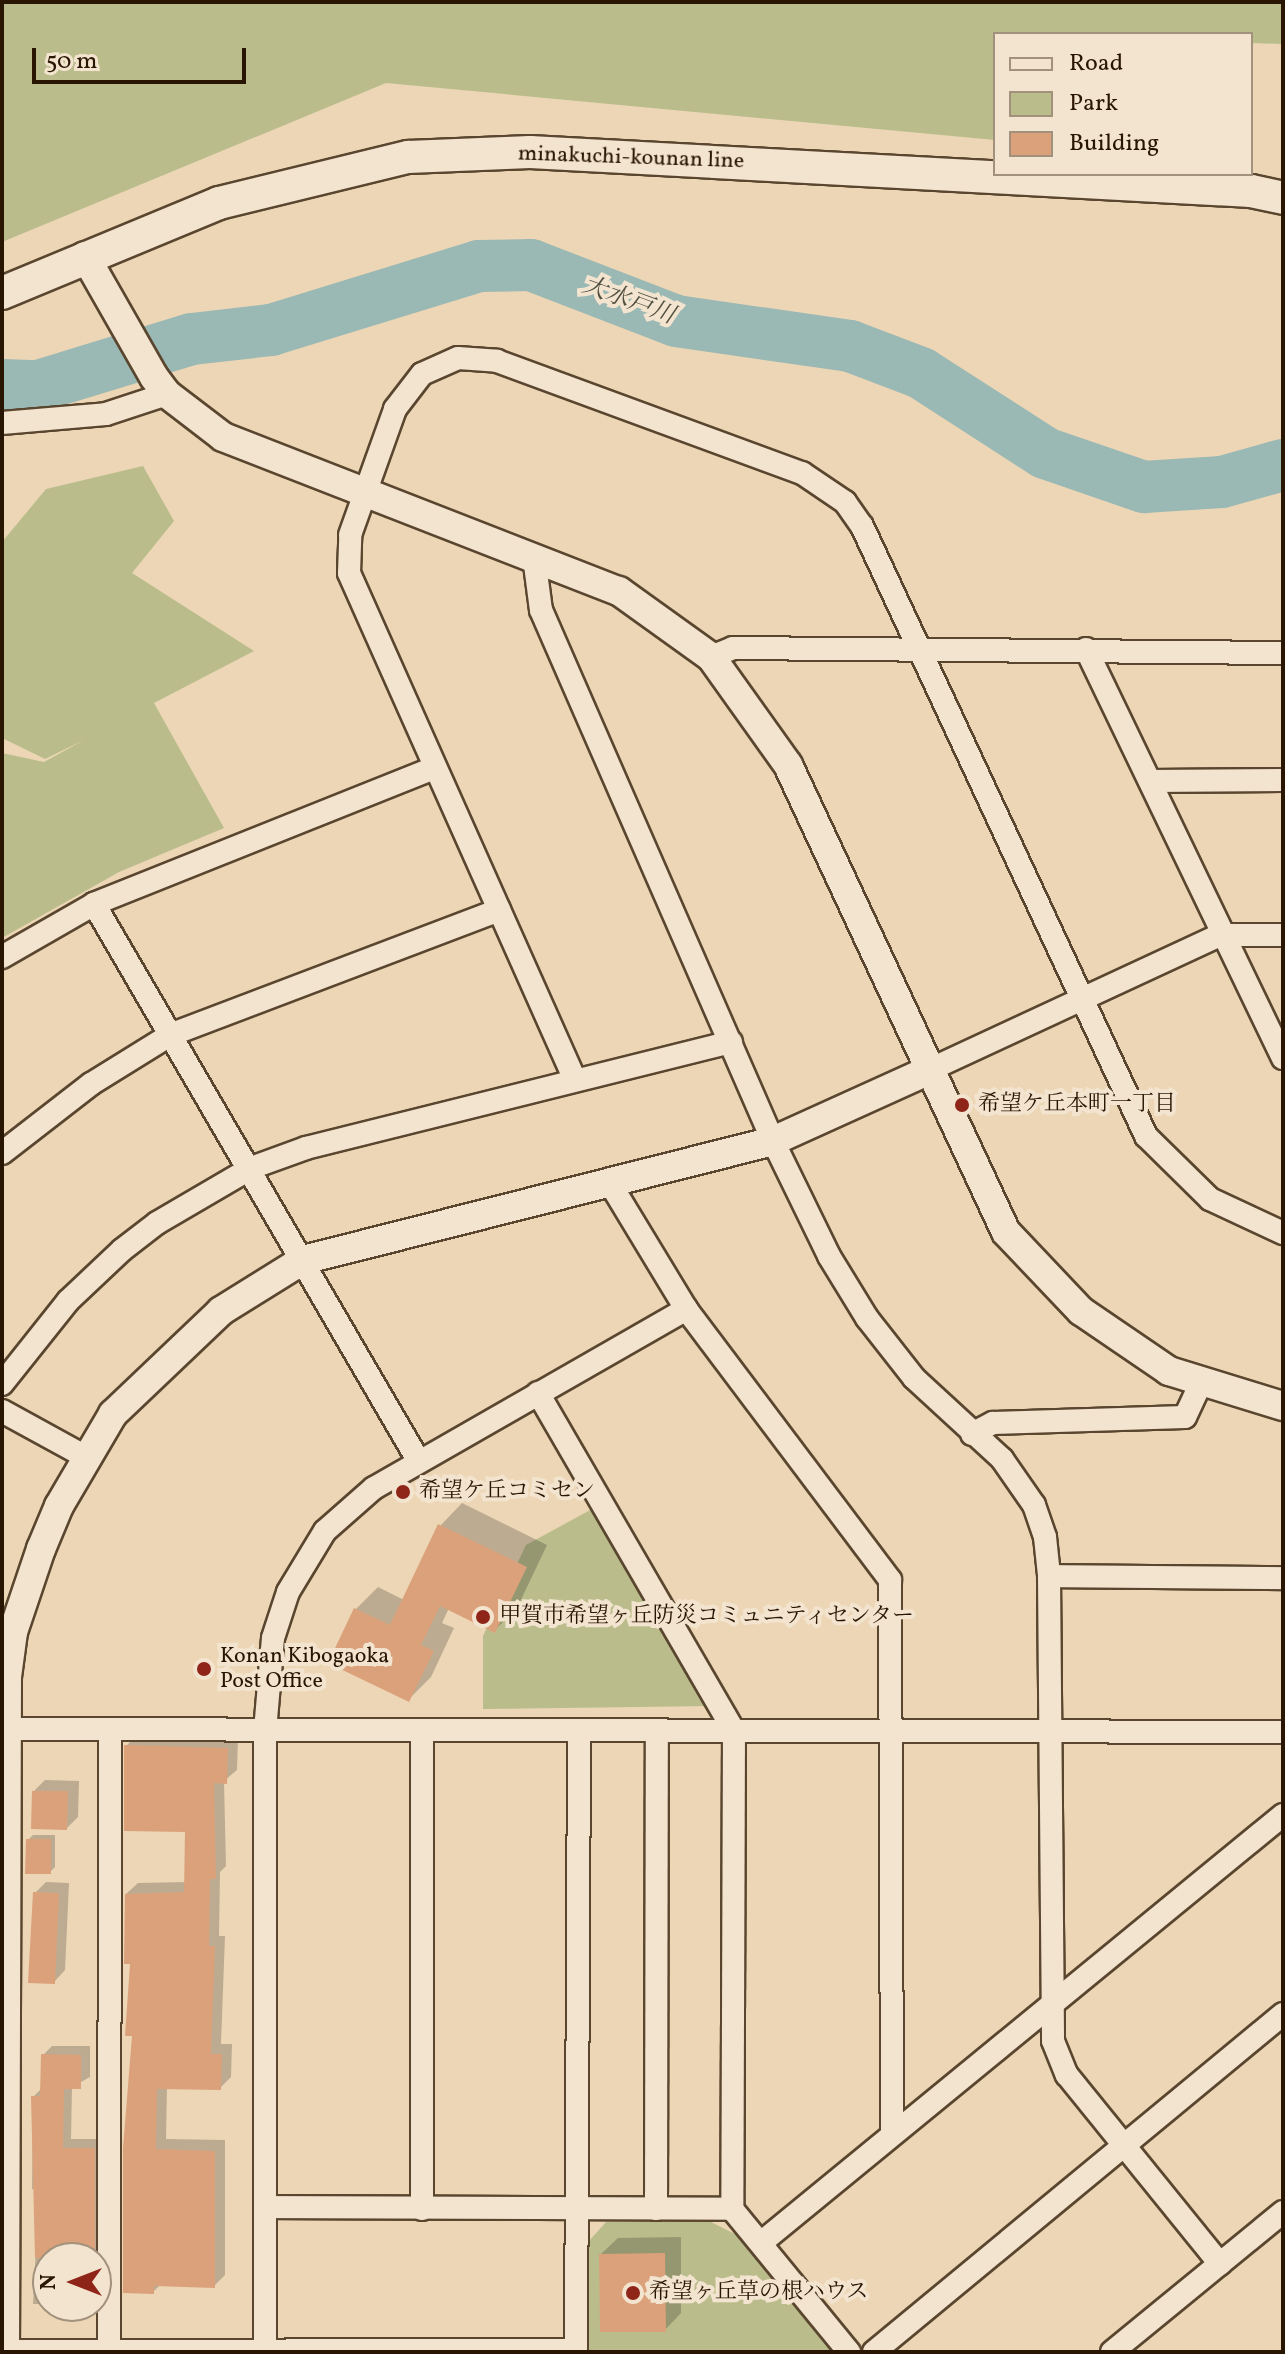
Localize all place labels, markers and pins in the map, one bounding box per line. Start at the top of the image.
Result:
place label: 希望ケ丘本町一丁目 [978,1092,1176,1118]
marker: 希望ケ丘本町一丁目 [953,1096,971,1114]
place label: 希望ケ丘コミセン [419,1479,595,1505]
marker: 希望ケ丘コミセン [394,1483,412,1501]
place label: 甲賀市希望ヶ丘防災コミュニティセンター [499,1604,917,1630]
marker: 甲賀市希望ヶ丘防災コミュニティセンター [474,1608,492,1626]
place label: Konan Kibogaoka Post Office [220,1643,389,1694]
marker: Konan Kibogaoka Post Office [195,1660,213,1678]
place label: 希望ヶ丘草の根ハウス [649,2280,869,2306]
marker: 希望ヶ丘草の根ハウス [624,2284,642,2302]

